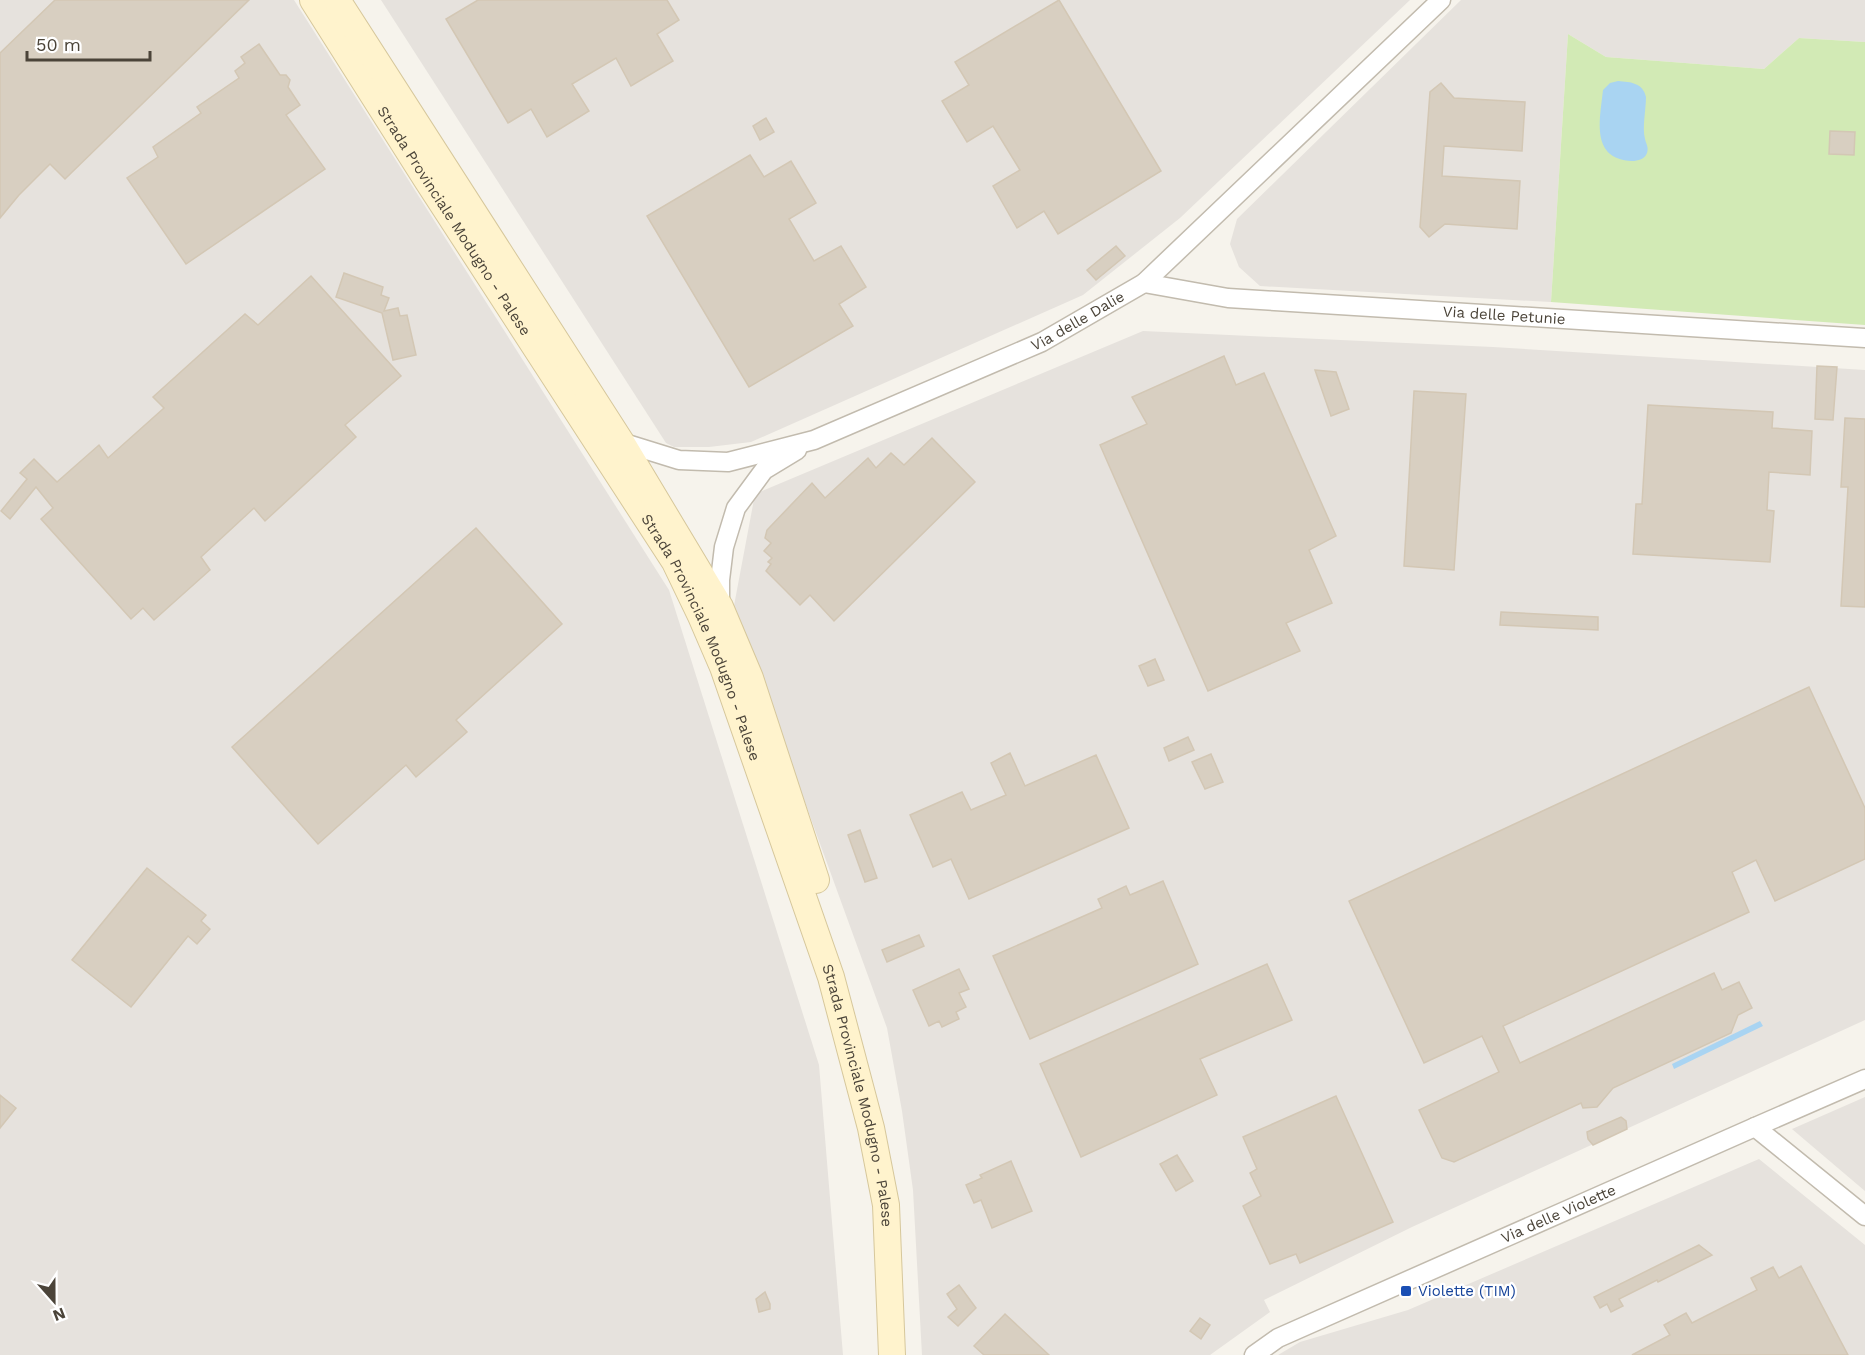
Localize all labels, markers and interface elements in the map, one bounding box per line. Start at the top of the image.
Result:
scale bar [27,24,150,62]
text: 50 m [36,34,81,55]
street label: Strada Provinciale Modugno - Palese [373,103,535,339]
street label: Via delle Dalie [1028,287,1128,355]
street label: Via delle Petunie [1442,303,1566,328]
street label: Strada Provinciale Modugno - Palese [637,511,764,763]
street label: Strada Provinciale Modugno - Palese [818,962,896,1227]
street label: Via delle Violette [1498,1181,1619,1247]
north arrow [24,1271,84,1331]
place label: Violette (TIM) [1418,1282,1516,1300]
marker: Violette (TIM) [1399,1284,1413,1298]
text: N [50,1304,68,1326]

